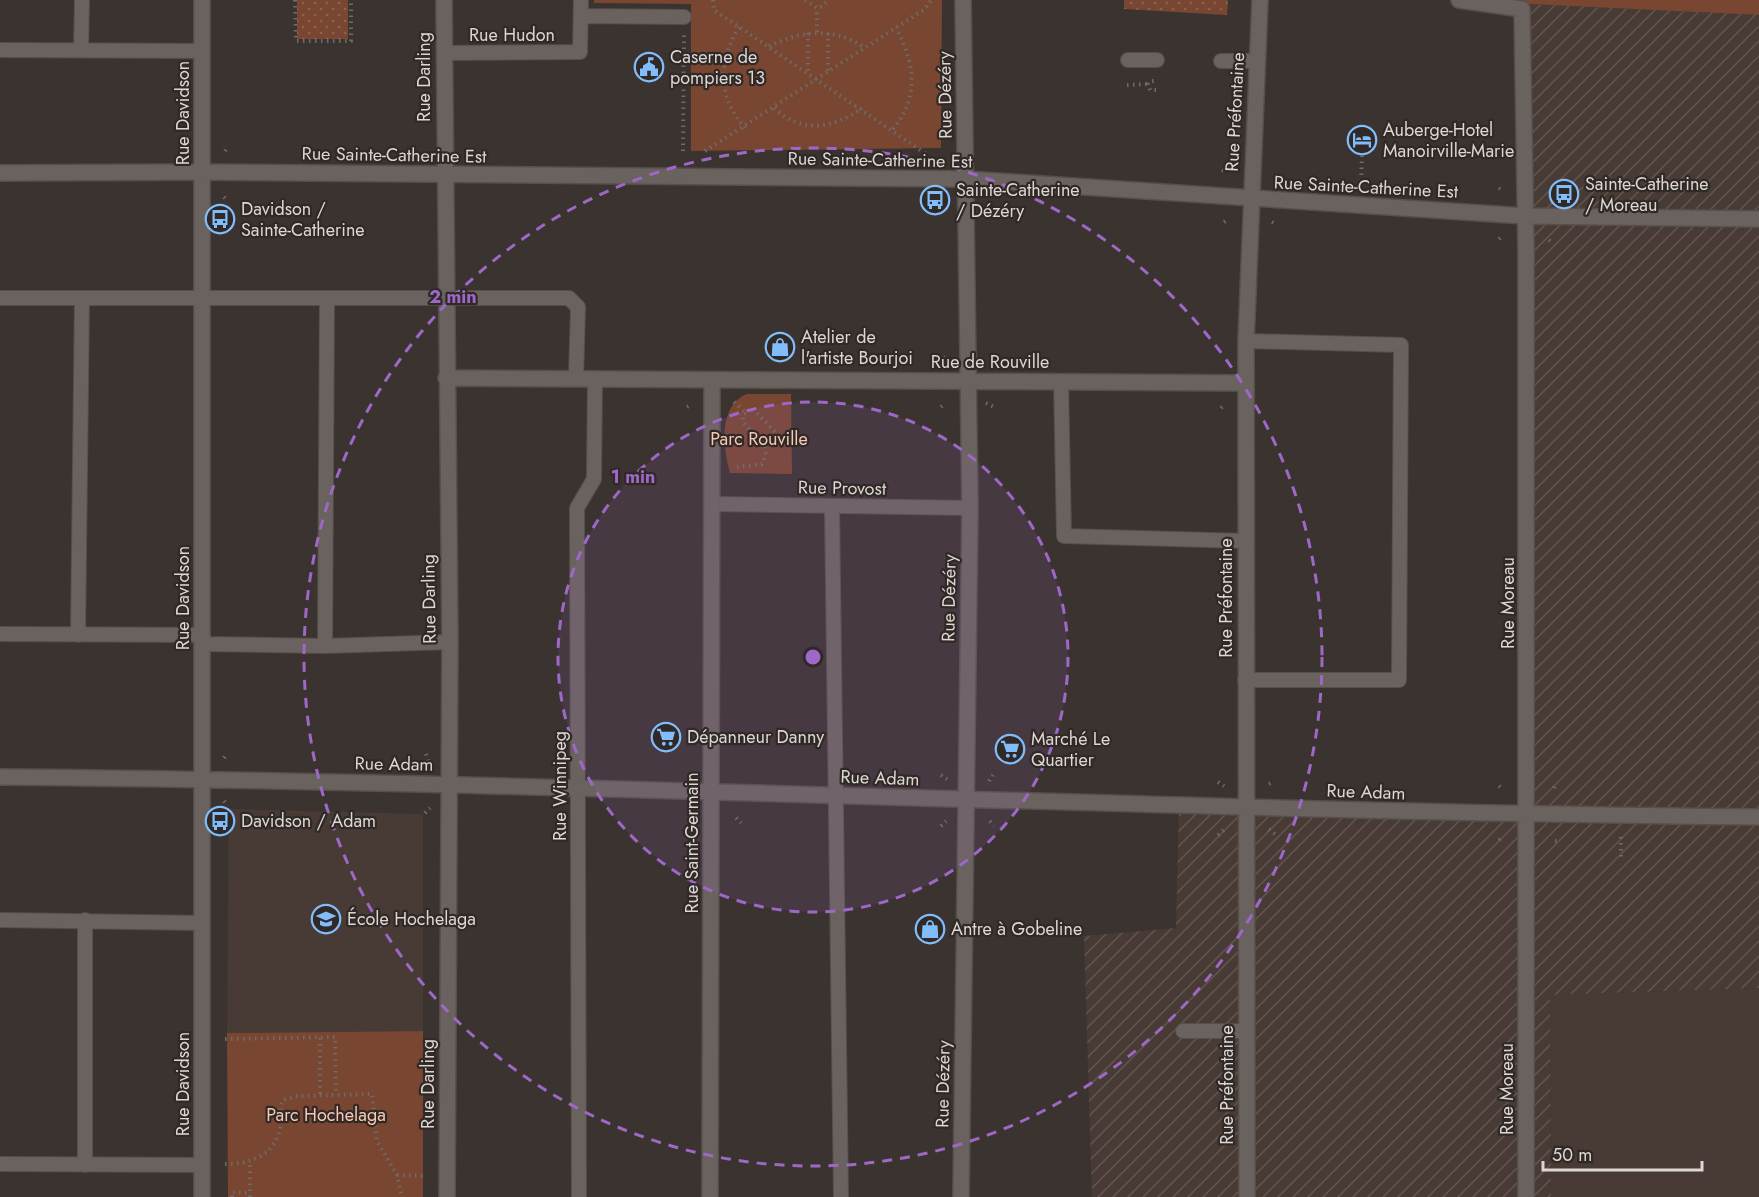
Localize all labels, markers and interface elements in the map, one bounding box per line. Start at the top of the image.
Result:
street label: Rue Hudon [469,22,555,48]
street label: Rue Darling [411,32,437,122]
place label: Caserne de pompiers 13 [670,44,765,91]
public building icon: Caserne de pompiers 13 [633,51,665,83]
street label: Rue Dézéry [931,51,959,139]
street label: Rue Préfontaine [1219,52,1251,172]
street label: Rue Davidson [170,61,196,165]
place label: Auberge-Hotel Manoirville-Marie [1383,117,1514,164]
hotel icon: Auberge-Hotel Manoirville-Marie [1346,124,1378,156]
street label: Rue Sainte-Catherine Est [301,140,487,170]
street label: Rue Sainte-Catherine Est [787,145,973,175]
street label: Rue Sainte-Catherine Est [1273,169,1460,205]
place label: Sainte-Catherine / Moreau [1585,171,1709,218]
place label: Sainte-Catherine / Dézéry [956,177,1080,224]
bus stop icon: Sainte-Catherine / Moreau [1548,178,1580,210]
bus stop icon: Sainte-Catherine / Dézéry [919,184,951,216]
place label: Davidson / Sainte-Catherine [241,196,365,243]
bus stop icon: Davidson / Sainte-Catherine [204,203,236,235]
text: 2 min [429,284,477,310]
place label: Atelier de l'artiste Bourjoi [801,324,913,371]
shop icon: Atelier de l'artiste Bourjoi [764,331,796,363]
street label: Rue de Rouville [931,349,1049,375]
park label: Parc Rouville [710,426,808,452]
text: 1 min [611,464,655,490]
street label: Rue Provost [798,474,887,502]
street label: Rue Préfontaine [1213,538,1239,658]
street label: Rue Davidson [170,546,196,650]
street label: Rue Darling [415,554,443,644]
street label: Rue Dézéry [935,554,963,642]
street label: Rue Moreau [1495,557,1521,649]
centre of rings [803,647,823,667]
supermarket icon: Dépanneur Danny [650,721,682,753]
place label: Dépanneur Danny [687,724,824,750]
place label: Marché Le Quartier [1031,726,1110,773]
street label: Rue Winnipeg [547,731,573,841]
supermarket icon: Marché Le Quartier [994,733,1026,765]
street label: Rue Adam [354,750,434,778]
street label: Rue Adam [840,764,920,792]
street label: Rue Saint-Germain [679,772,705,914]
street label: Rue Adam [1326,778,1406,806]
bus stop icon: Davidson / Adam [204,805,236,837]
place label: Davidson / Adam [241,808,376,834]
school or university icon: École Hochelaga [310,903,342,935]
place label: École Hochelaga [347,906,476,932]
shop icon: Antre à Gobeline [914,913,946,945]
place label: Antre à Gobeline [951,916,1082,942]
street label: Rue Préfontaine [1214,1025,1240,1145]
street label: Rue Davidson [170,1032,196,1136]
street label: Rue Darling [415,1039,441,1129]
street label: Rue Dézéry [929,1040,957,1128]
street label: Rue Moreau [1494,1043,1520,1135]
park label: Parc Hochelaga [266,1102,386,1128]
scale bar [1543,1134,1702,1172]
text: 50 m [1552,1142,1592,1168]

